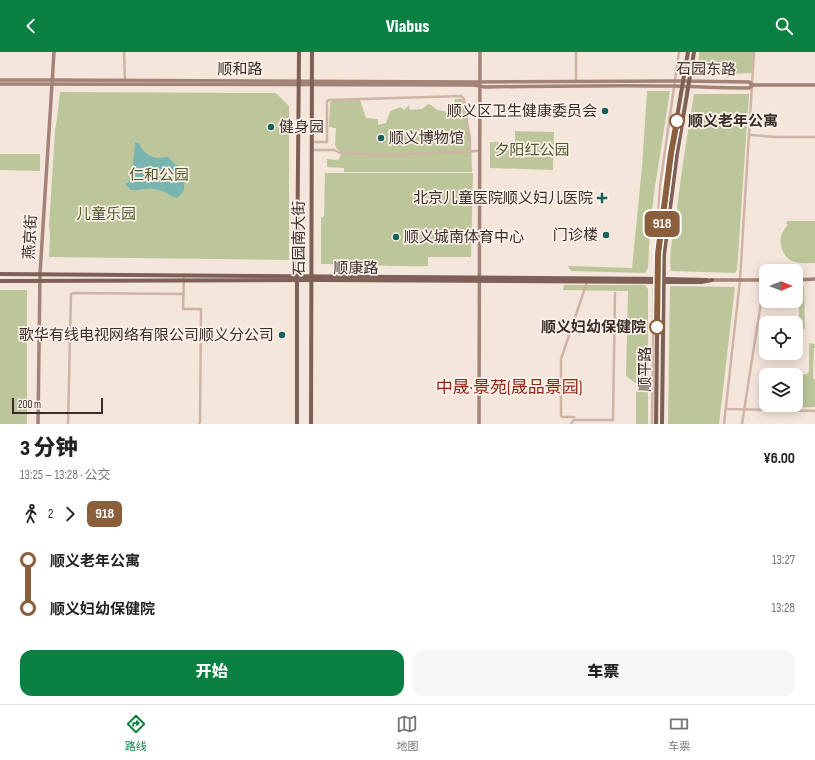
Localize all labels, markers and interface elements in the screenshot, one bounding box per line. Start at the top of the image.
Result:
icon: back [20,15,42,37]
icon: search [773,15,795,37]
text: Viabus [386,16,429,37]
street label: 石园东路 [676,59,736,80]
street label: 顺和路 [217,60,263,79]
place label: 顺义区卫生健康委员会 [447,102,597,121]
marker: 顺义区卫生健康委员会 [600,106,610,116]
place label: 顺义老年公寓 [688,112,778,131]
marker: 顺义老年公寓 [669,113,685,129]
place label: 健身园 [279,118,324,137]
marker: 健身园 [266,122,276,132]
place label: 顺义博物馆 [389,129,464,148]
marker: 顺义博物馆 [376,133,386,143]
park label: 夕阳红公园 [494,141,570,160]
park label: 仁和公园 [129,166,189,185]
place label: 北京儿童医院顺义妇儿医院 [413,189,593,208]
marker: 北京儿童医院顺义妇儿医院 [596,192,608,204]
street label: 石园南大街 [290,200,309,276]
park label: 儿童乐园 [76,205,136,224]
line badge: 918 [639,211,685,237]
street label: 燕京街 [20,214,41,260]
text: 918 [653,215,671,232]
place label: 门诊楼 [553,226,598,245]
place label: 顺义城南体育中心 [404,228,524,247]
marker: 门诊楼 [601,230,611,240]
marker: 顺义城南体育中心 [391,232,401,242]
street label: 顺康路 [333,259,379,278]
north arrow [759,264,803,308]
map controls [759,264,803,412]
button: locate [759,316,803,360]
place label: 顺义妇幼保健院 [541,318,646,337]
marker: 顺义妇幼保健院 [649,319,665,335]
place label: 歌华有线电视网络有限公司顺义分公司 [19,326,274,345]
marker: 歌华有线电视网络有限公司顺义分公司 [277,330,287,340]
street label: 顺平路 [636,346,655,392]
button: layers [759,368,803,412]
district label: 中晟·景苑(晟品景园) [436,378,582,398]
scale bar [12,396,103,415]
text: 200 m [18,398,41,411]
text: 3 分钟 [20,435,78,462]
text: ¥6.00 [763,449,795,468]
text: 13:25 – 13:28 · 公交 [20,467,111,483]
icon: walk [20,503,42,525]
icon: forward [59,503,81,525]
text: 918 [95,505,114,522]
text: 2 [48,506,53,522]
text: 顺义老年公寓 [50,552,140,571]
text: 13:27 [772,552,795,568]
text: 顺义妇幼保健院 [50,600,155,619]
text: 13:28 [771,600,795,616]
button: 开始 [20,650,404,696]
button: 车票 [412,650,795,696]
tab: 路线 [125,713,147,753]
tab: 地图 [396,713,418,753]
tab: 车票 [668,713,690,753]

